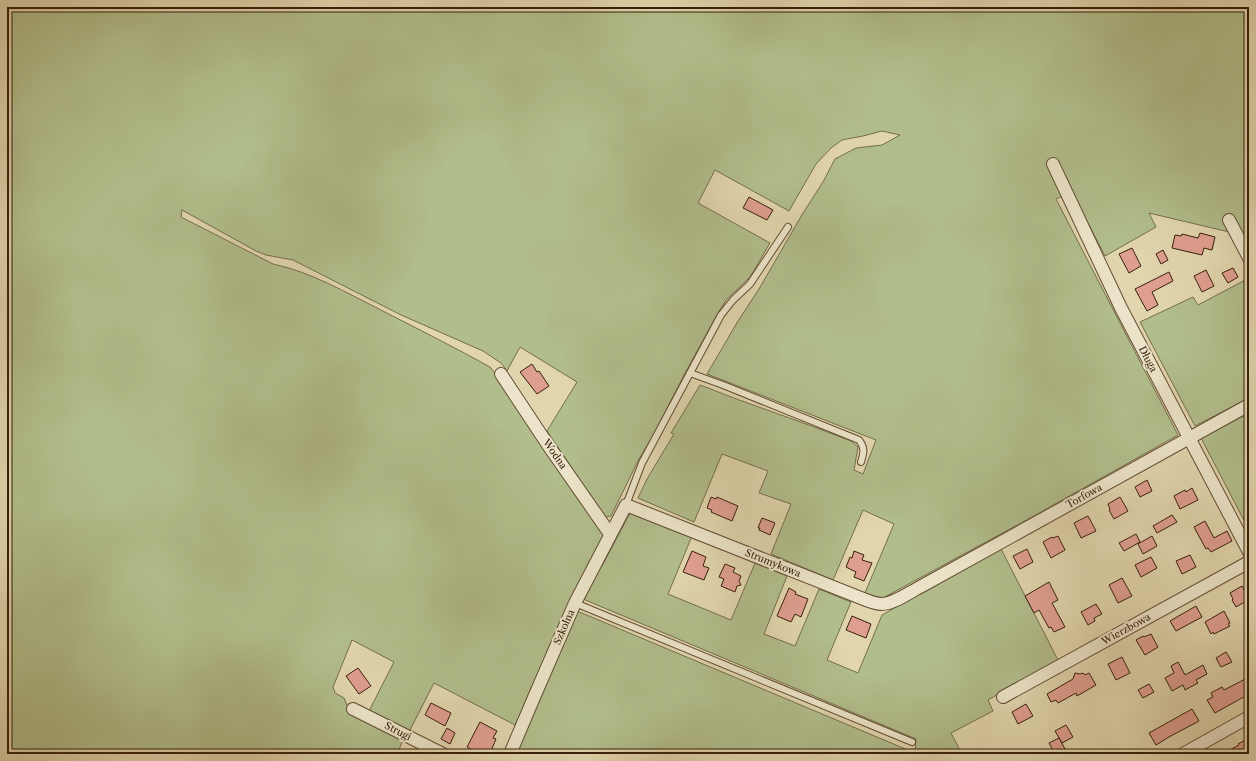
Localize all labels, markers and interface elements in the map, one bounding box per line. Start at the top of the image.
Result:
street label: Długa [1136,344,1161,375]
street label: Wodna [539,436,570,472]
street label: Torfowa [1064,480,1105,511]
street label: Strumykowa [743,546,803,580]
street label: Szkolna [551,607,578,647]
street label: Wierzbowa [1098,610,1153,648]
street label: Strugi [382,719,414,743]

